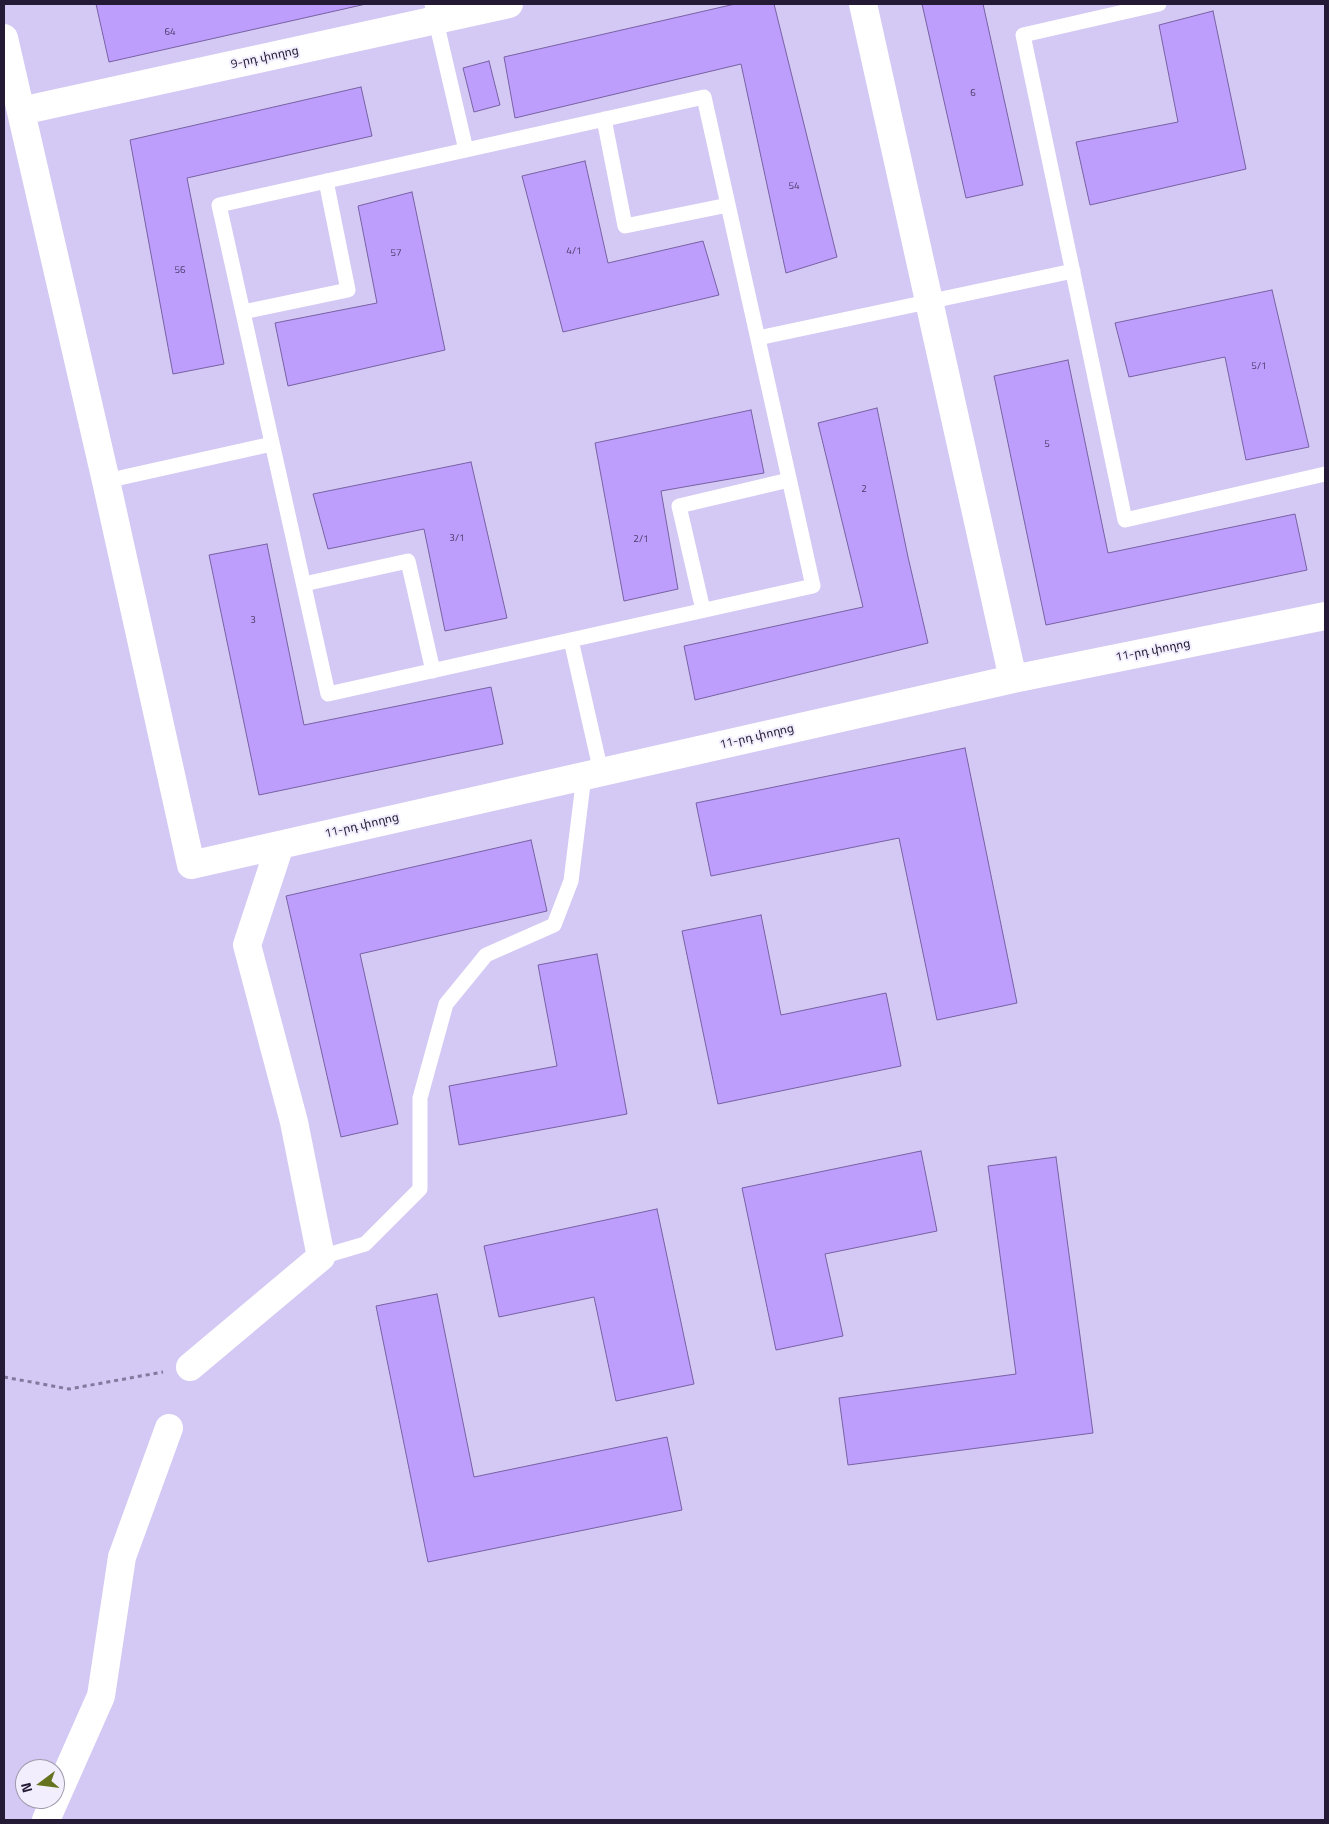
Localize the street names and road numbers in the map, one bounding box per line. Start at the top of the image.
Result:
street label: 9-րդ փողոց [230,44,300,72]
street label: 11-րդ փողոց [1114,637,1192,665]
street label: 11-րդ փողոց [718,721,796,753]
street label: 11-րդ փողոց [323,810,401,842]

